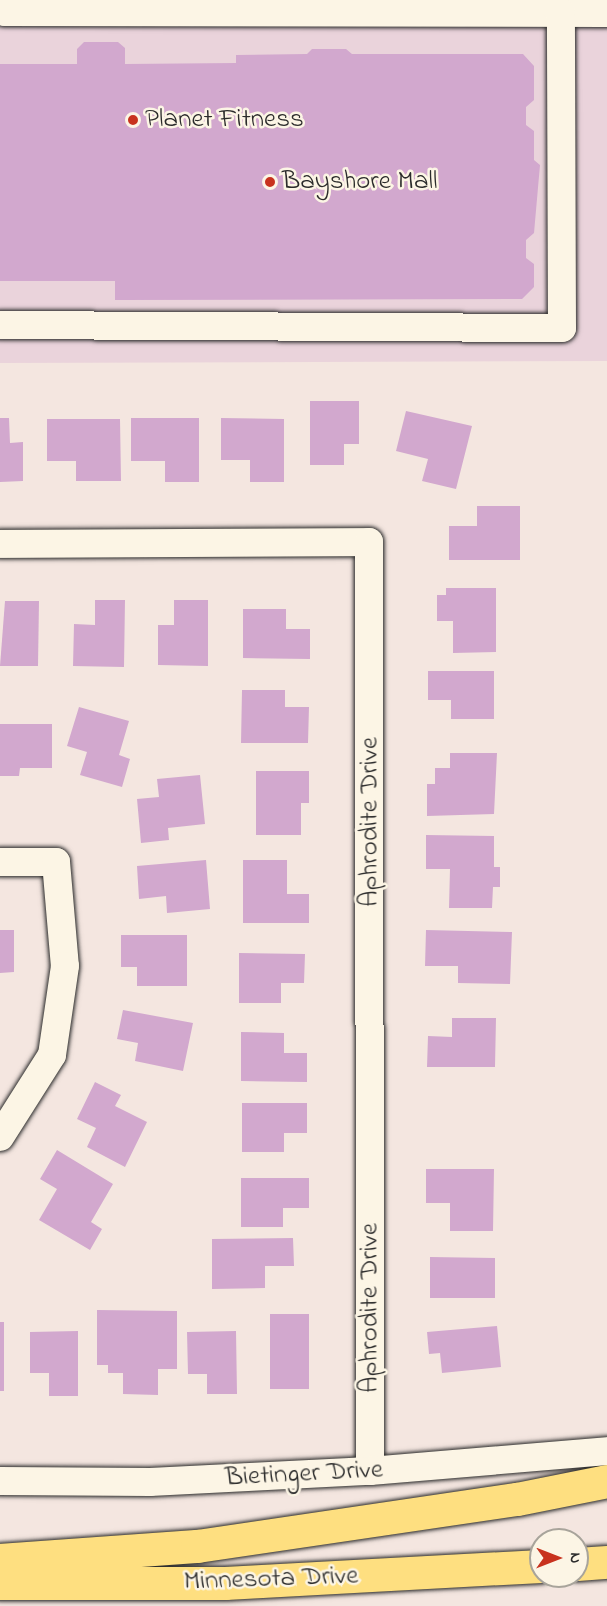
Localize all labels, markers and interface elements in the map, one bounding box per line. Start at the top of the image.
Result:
place label: Planet Fitness [145,104,304,136]
marker: Planet Fitness [126,113,140,127]
place label: Bayshore Mall [282,166,438,198]
marker: Bayshore Mall [263,175,277,189]
street label: Aphrodite Drive [354,737,386,907]
street label: Aphrodite Drive [354,1223,386,1393]
street label: Bietinger Drive [224,1454,384,1494]
north arrow [529,1528,589,1588]
text: N [563,1553,587,1563]
street label: Minnesota Drive [183,1560,359,1598]

